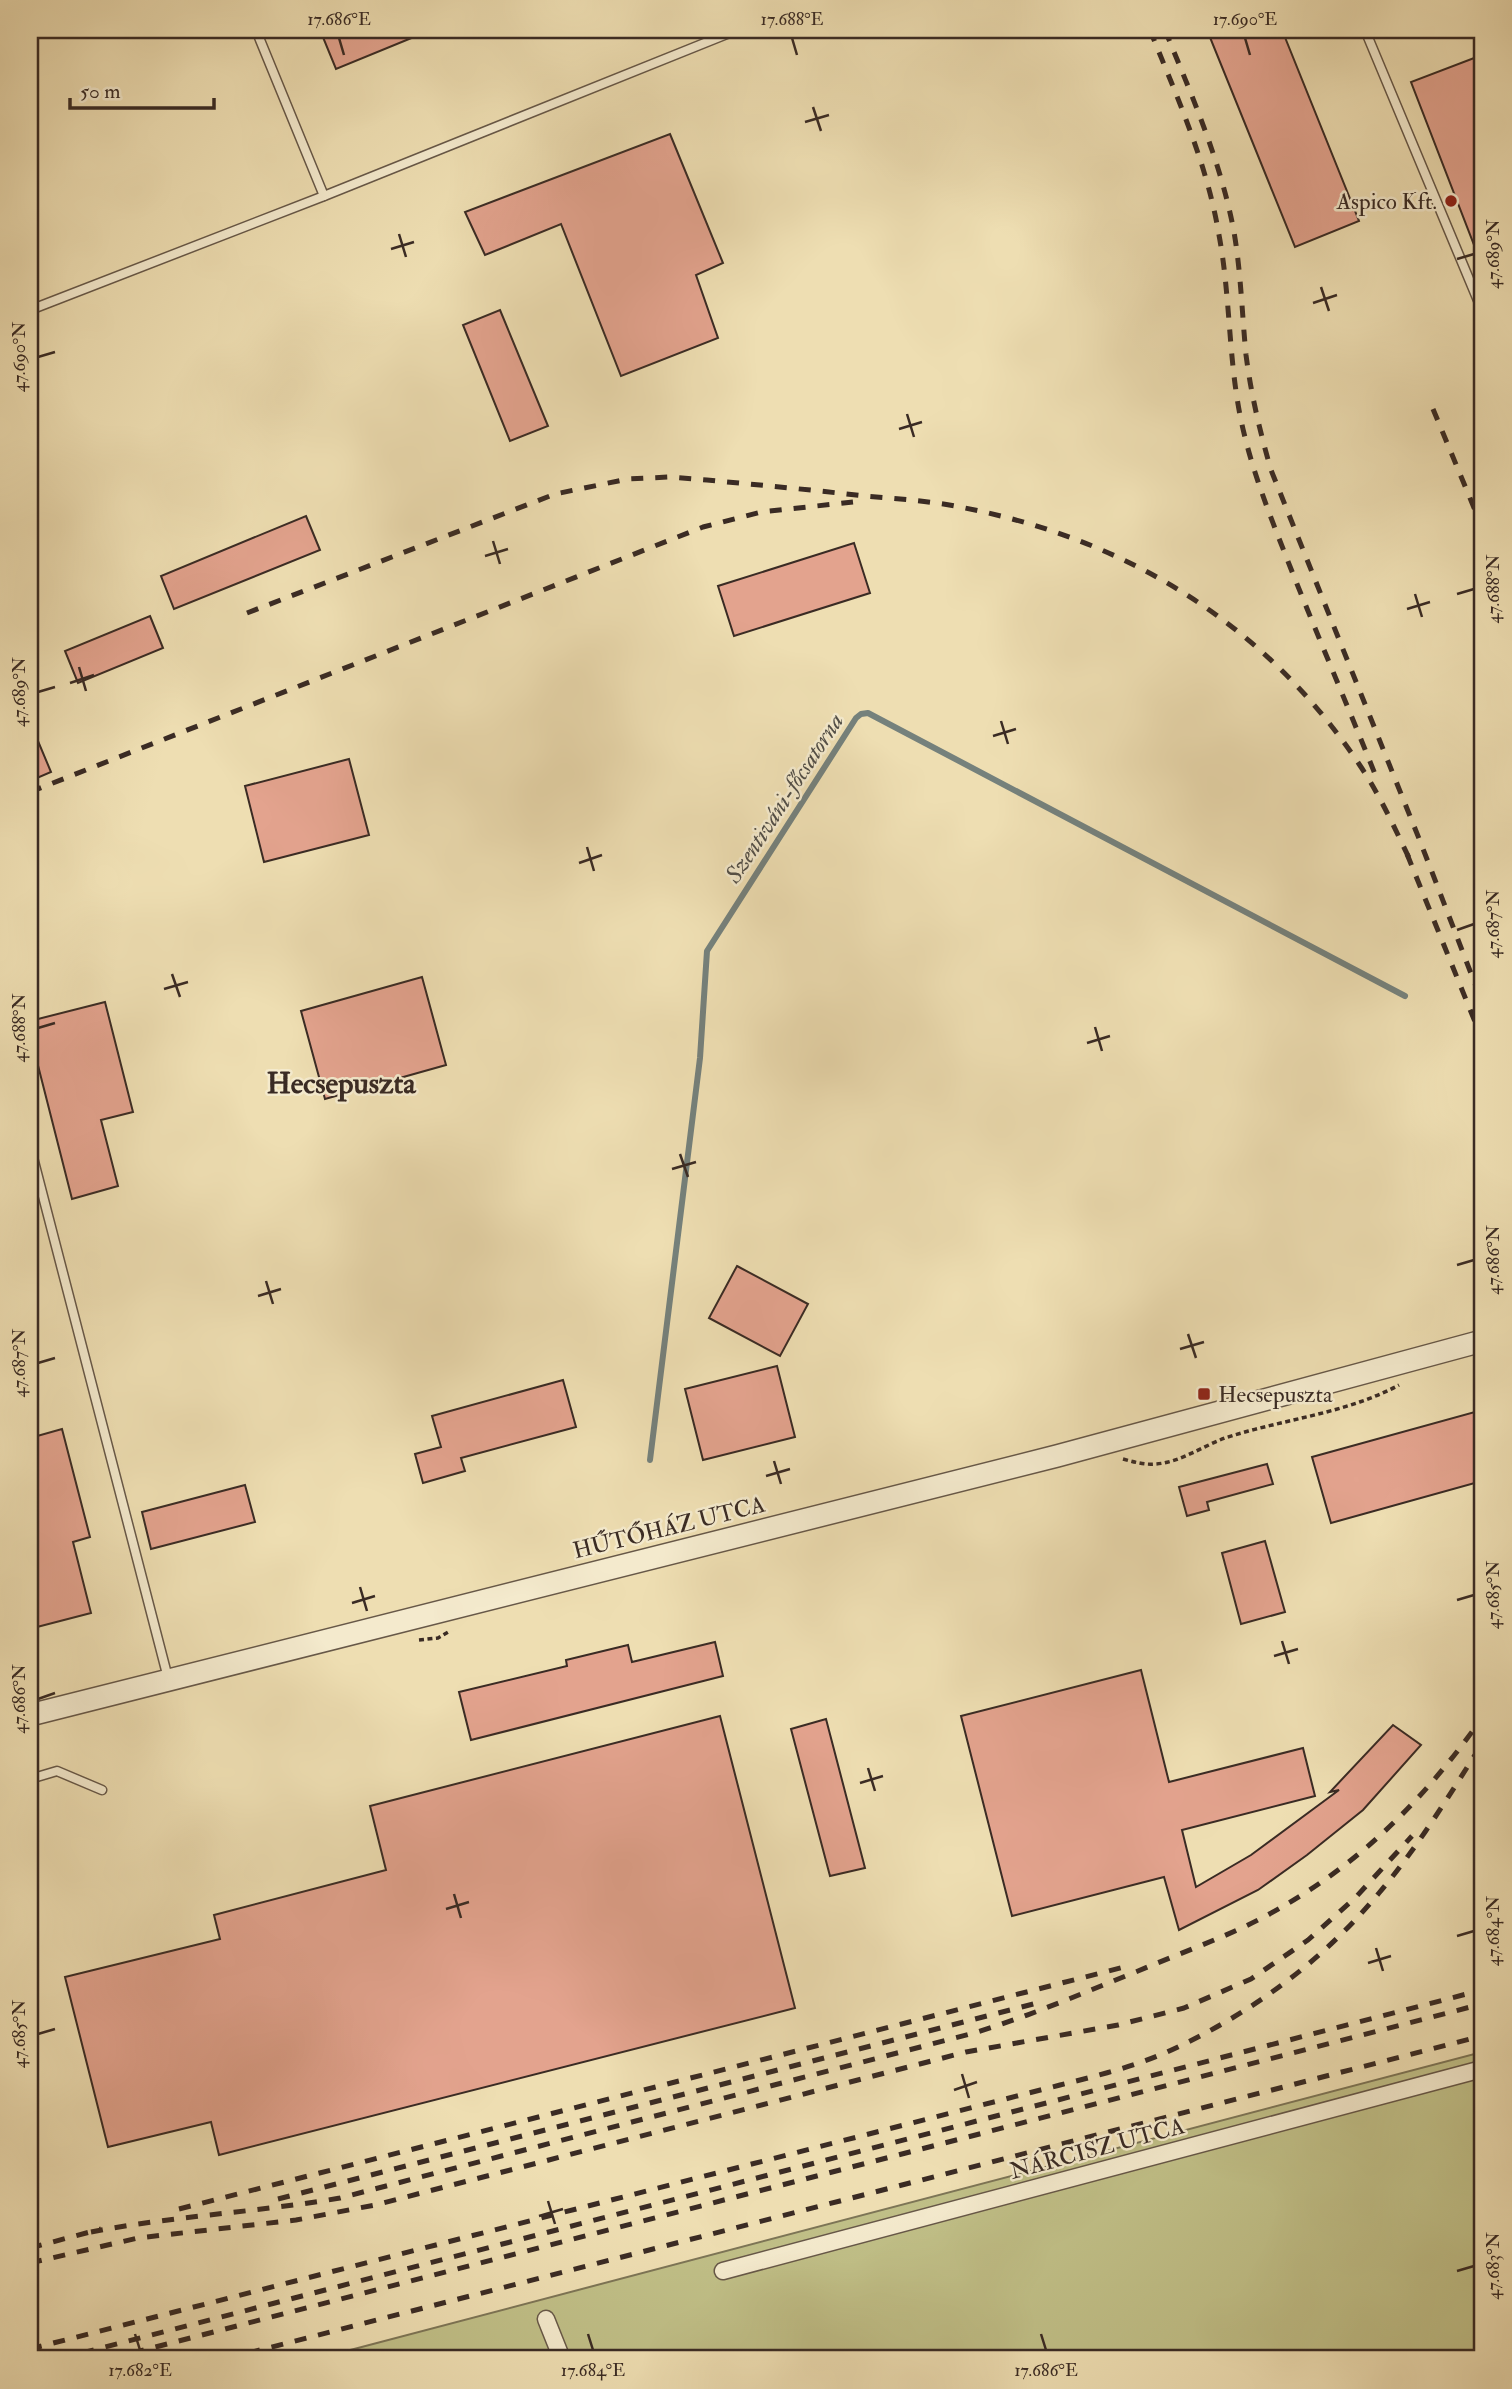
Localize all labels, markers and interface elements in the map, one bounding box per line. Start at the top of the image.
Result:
text: 17.686°E [307,8,371,31]
text: 17.688°E [760,8,824,31]
text: 17.690°E [1213,8,1277,31]
scale bar [70,66,214,110]
text: 50 m [80,78,121,105]
place label: Aspico Kft. [1335,187,1437,217]
marker: Aspico Kft. [1443,193,1459,209]
text: 47.689°N [1482,219,1505,289]
text: 47.690°N [8,322,31,392]
text: 47.688°N [1482,554,1505,624]
text: 47.689°N [8,657,31,727]
water label: Szentiváni-főcsatorna [717,707,851,890]
text: 47.687°N [1482,890,1505,958]
text: 47.688°N [8,993,31,1063]
district label: Hecsepuszta [266,1065,417,1102]
text: 47.686°N [1482,1225,1505,1295]
text: 47.687°N [8,1329,31,1397]
place label: Hecsepuszta [1218,1380,1333,1410]
marker: Hecsepuszta [1196,1386,1212,1402]
street label: HŰTŐHÁZ UTCA [570,1489,769,1565]
text: 47.685°N [1482,1561,1505,1629]
text: 47.686°N [8,1664,31,1734]
text: 47.684°N [1482,1896,1505,1966]
text: 47.685°N [8,2000,31,2068]
street label: NÁRCISZ UTCA [1007,2111,1188,2186]
text: 47.683°N [1482,2232,1505,2300]
text: 17.682°E [108,2359,172,2382]
text: 17.684°E [561,2359,625,2382]
text: 17.686°E [1014,2359,1078,2382]

